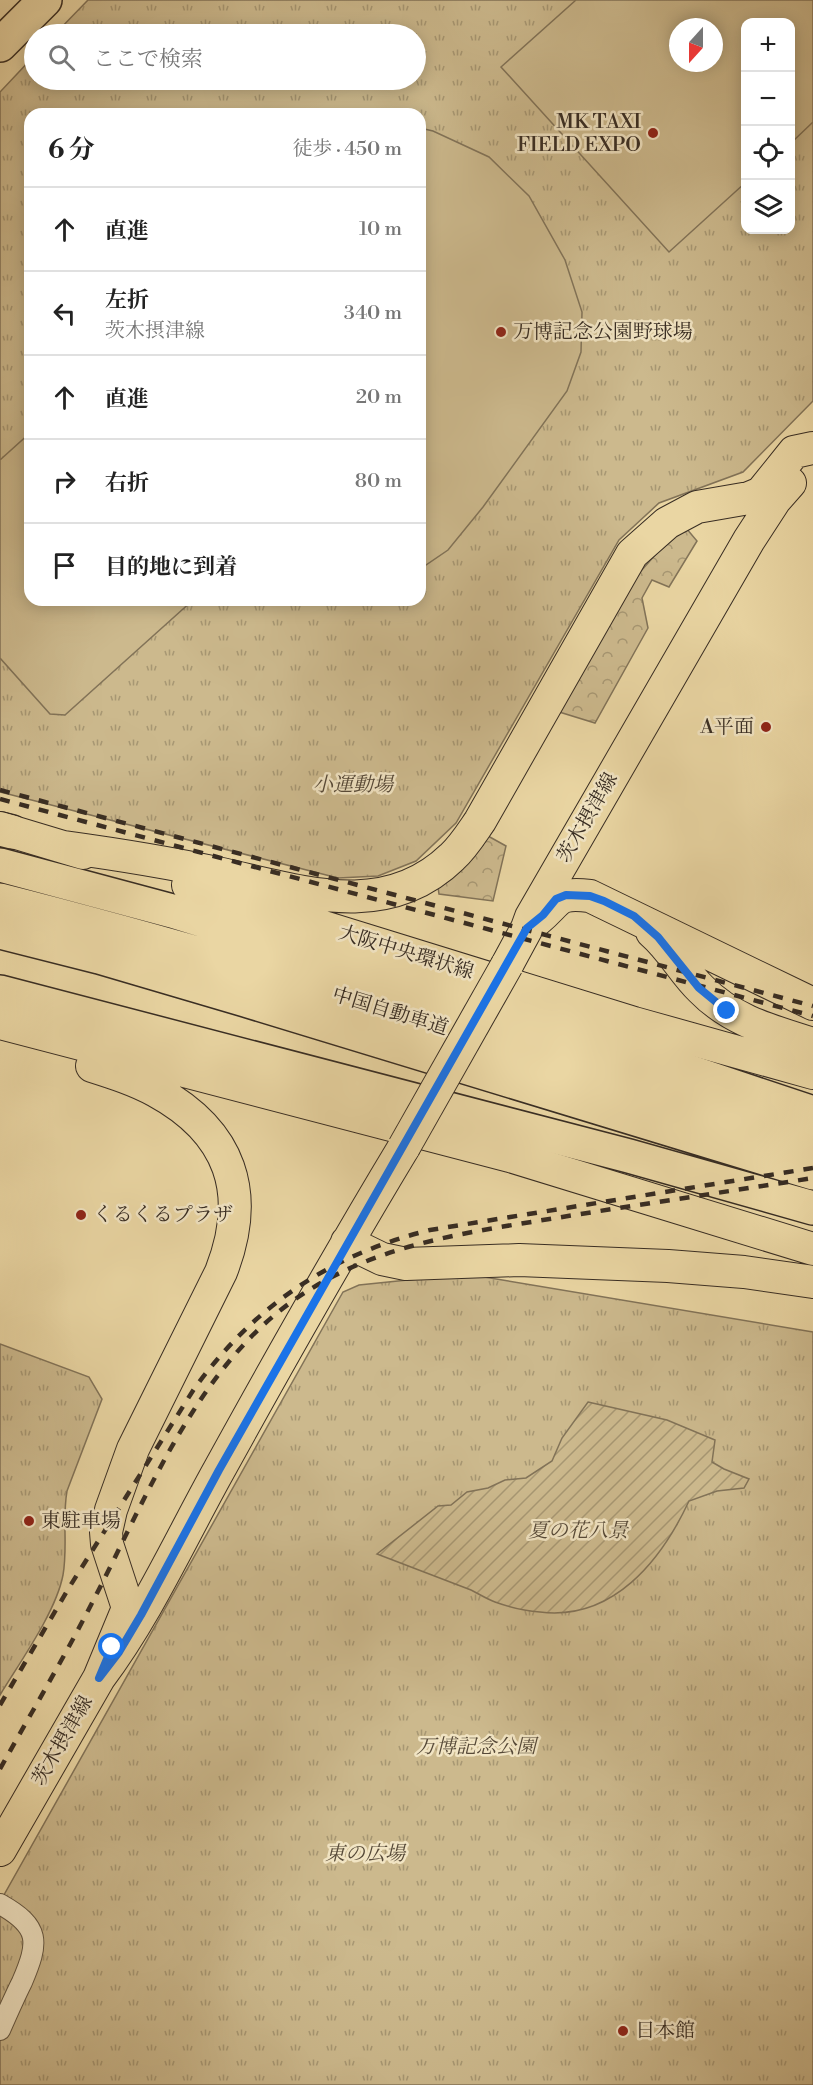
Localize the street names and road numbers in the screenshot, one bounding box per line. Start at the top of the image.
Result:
street label: 茨木摂津線 [552,768,624,868]
street label: 大阪中央環状線 [335,921,477,985]
street label: 中国自動車道 [329,983,451,1041]
street label: 茨木摂津線 [27,1691,99,1791]

